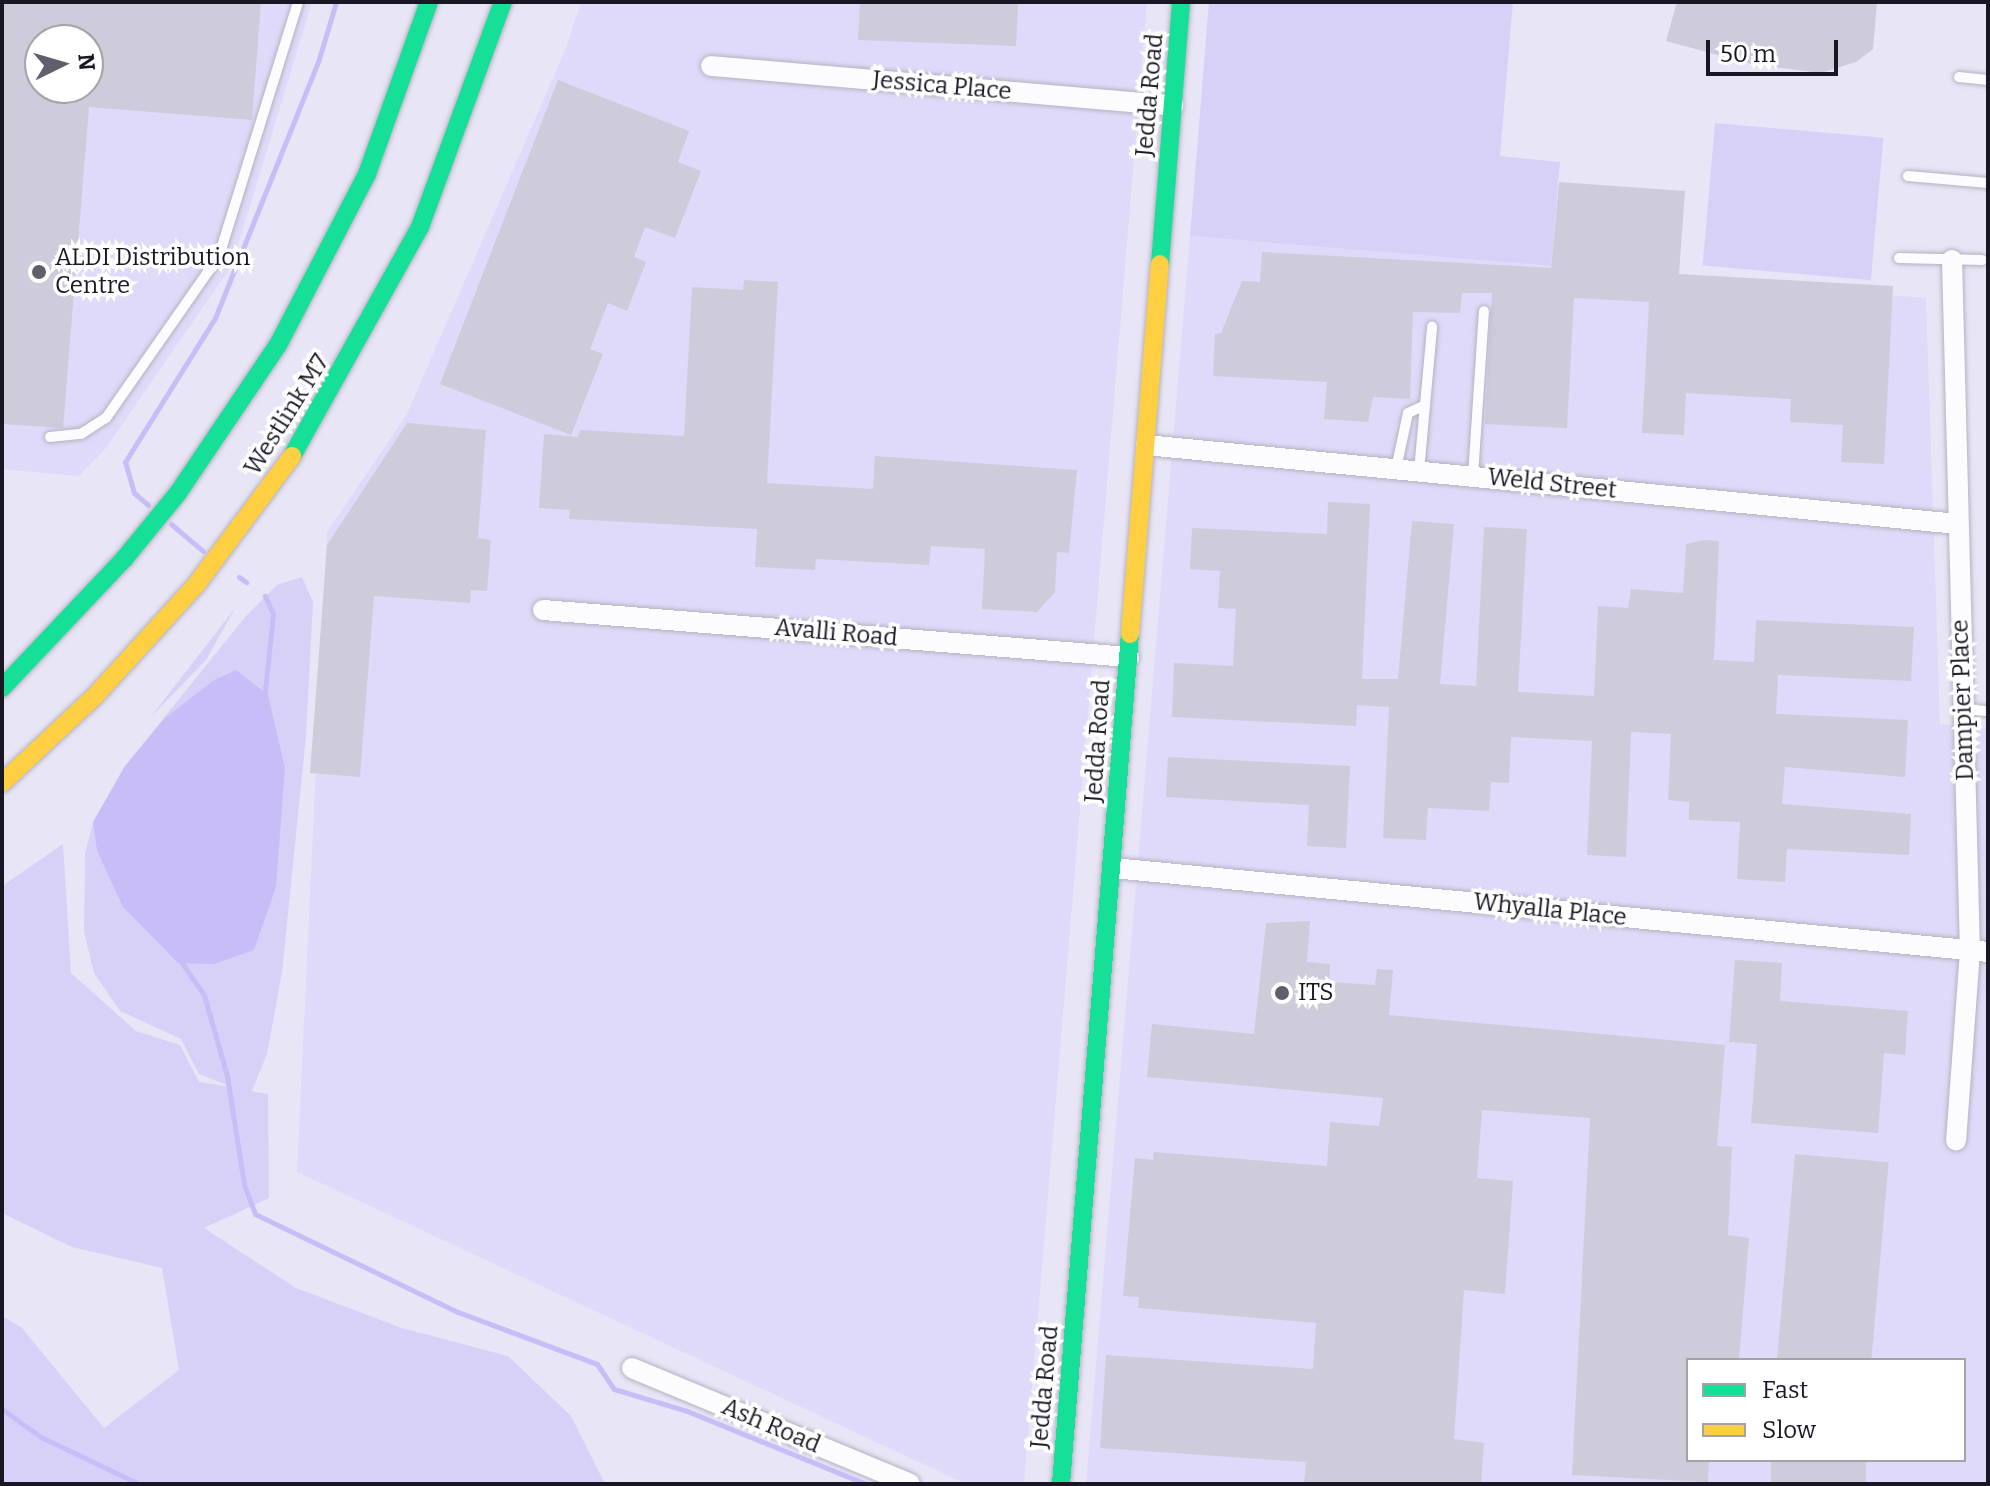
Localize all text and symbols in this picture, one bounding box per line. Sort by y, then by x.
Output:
north arrow [24,24,104,104]
scale bar [1710,24,1842,74]
street label: Jedda Road [1130,32,1170,158]
text: 50 m [1720,40,1776,68]
text: N [72,52,101,72]
street label: Jessica Place [871,66,1013,106]
place label: ALDI Distribution Centre [55,244,250,300]
marker: ALDI Distribution Centre [30,263,48,281]
street label: Westlink M7 [238,349,336,481]
street label: Weld Street [1486,463,1618,505]
street label: Avalli Road [773,613,899,653]
street label: Dampier Place [1946,619,1980,781]
street label: Jedda Road [1079,679,1117,803]
street label: Whyalla Place [1472,888,1628,932]
place label: ITS [1298,979,1334,1007]
marker: ITS [1273,984,1291,1002]
street label: Jedda Road [1025,1324,1065,1450]
legend [1686,1358,1966,1462]
text: Fast [1762,1376,1808,1404]
street label: Ash Road [717,1392,825,1460]
text: Slow [1762,1416,1816,1444]

